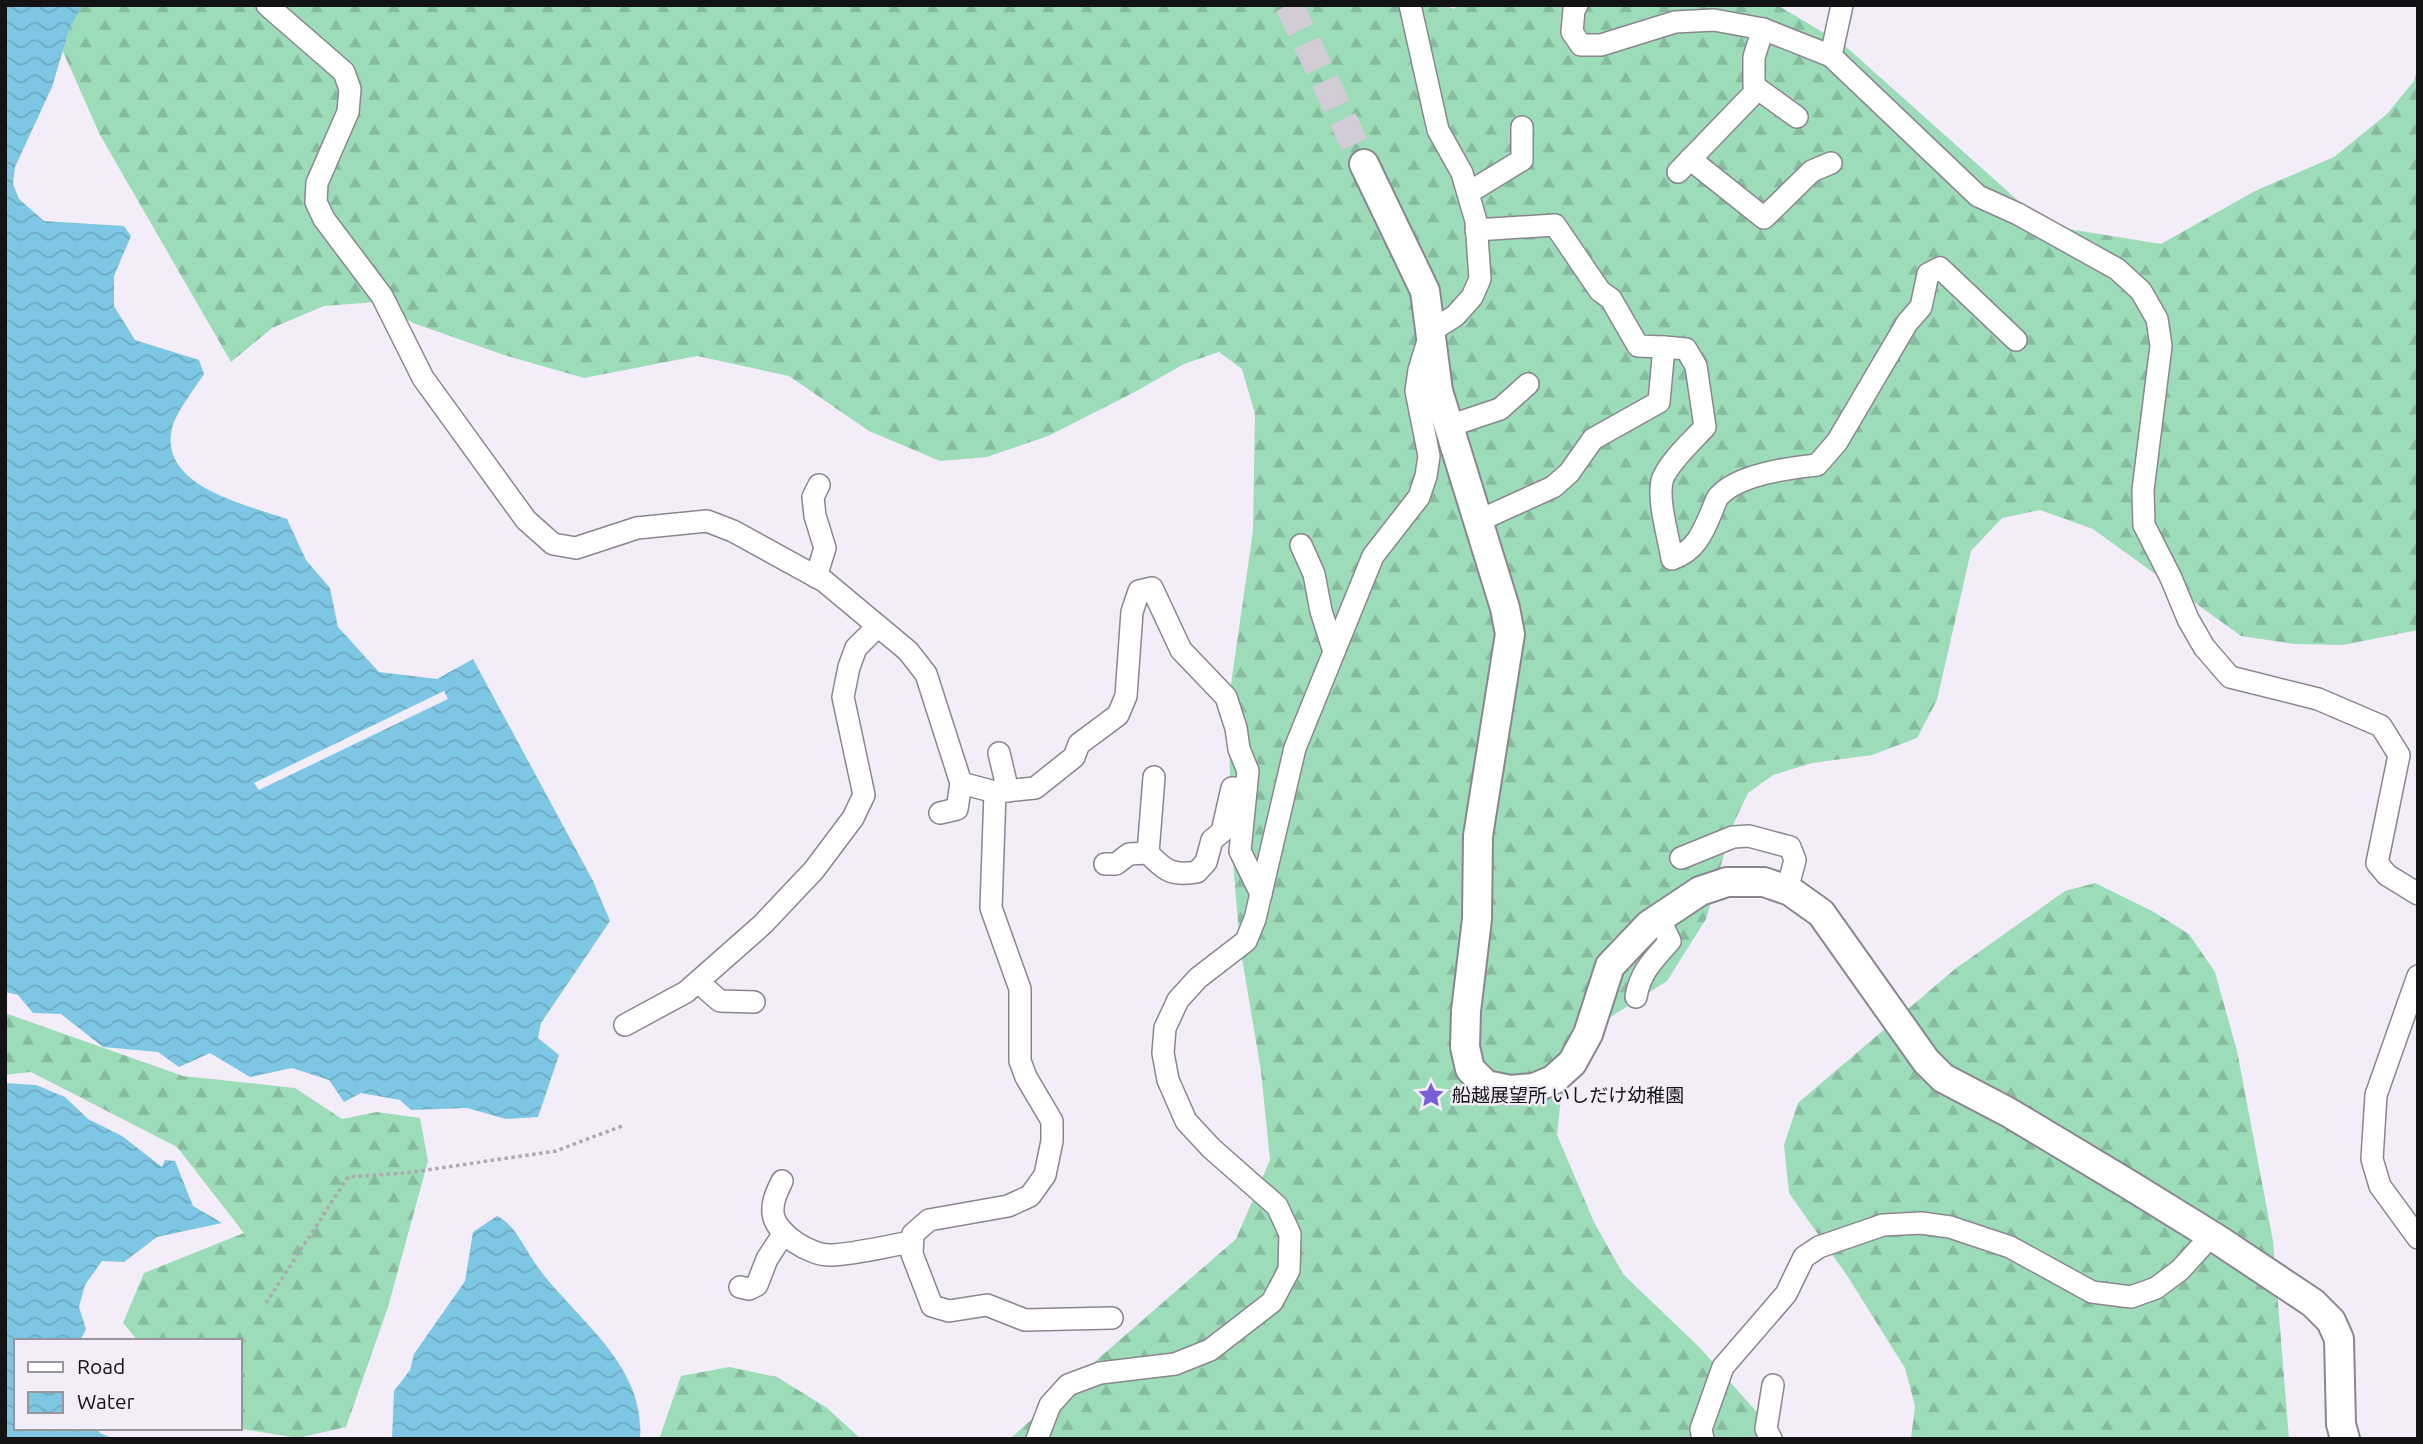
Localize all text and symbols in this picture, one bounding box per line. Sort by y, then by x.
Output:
place icon: 船越展望所 いしだけ幼稚園 [1416,1080,1446,1110]
place label: 船越展望所 いしだけ幼稚園 [1452,1084,1684,1106]
legend [14,1339,242,1430]
text: Road [77,1354,125,1378]
text: Water [77,1389,135,1413]

